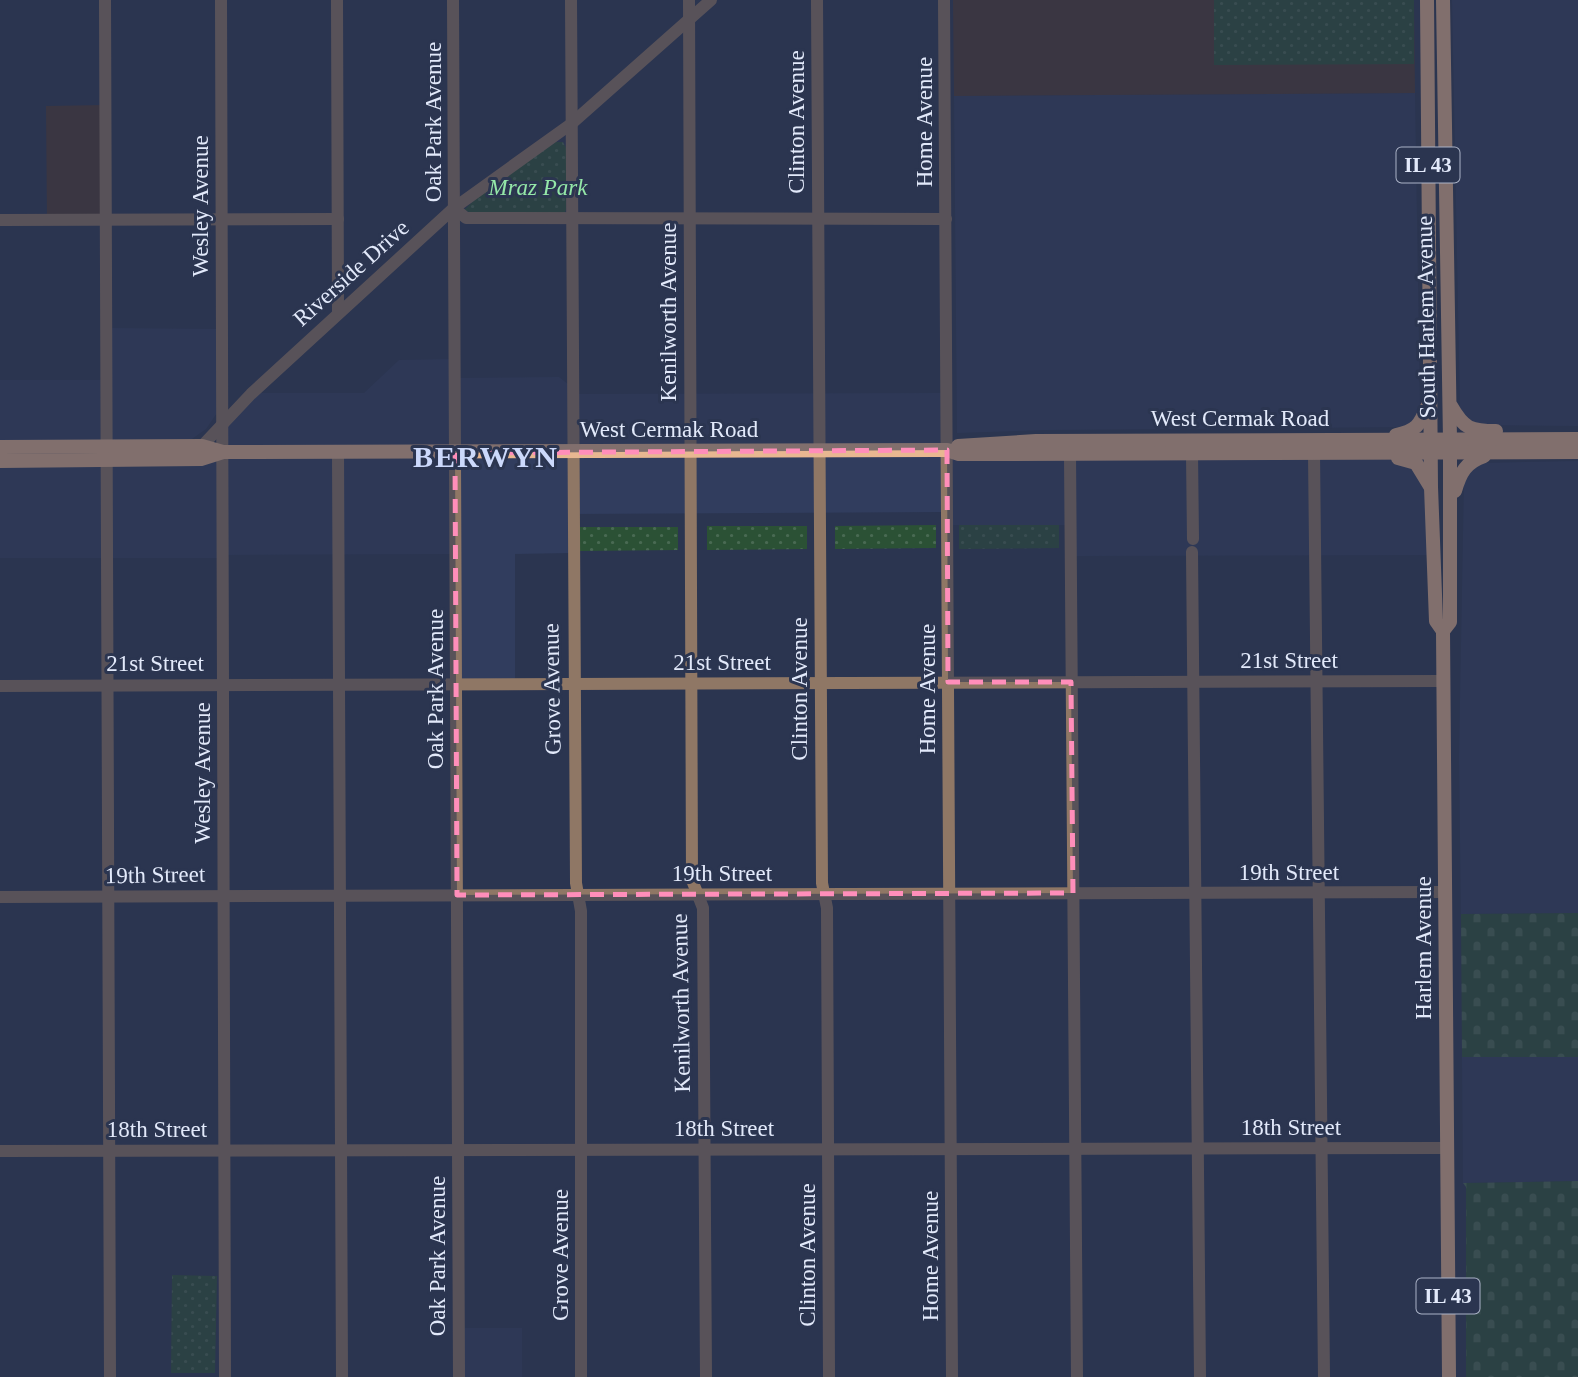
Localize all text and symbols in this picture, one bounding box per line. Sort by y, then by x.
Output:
street label: Oak Park Avenue [421,42,446,202]
street label: Clinton Avenue [784,50,809,194]
street label: Home Avenue [912,57,937,187]
street label: Wesley Avenue [188,135,213,277]
road number: IL 43 [1396,148,1460,182]
park label: Mraz Park [487,175,588,200]
street label: Riverside Drive [288,215,414,331]
street label: South Harlem Avenue [1412,215,1440,419]
street label: Kenilworth Avenue [656,222,681,402]
street label: West Cermak Road [1151,406,1330,431]
street label: West Cermak Road [580,417,759,442]
district label: BERWYN [413,440,559,473]
street label: Oak Park Avenue [423,609,448,769]
street label: Clinton Avenue [787,617,812,761]
street label: Grove Avenue [538,623,566,755]
street label: Home Avenue [915,624,940,754]
street label: 21st Street [1240,648,1338,673]
street label: 21st Street [673,650,771,675]
street label: 21st Street [106,651,204,676]
street label: Wesley Avenue [190,702,215,844]
street label: 19th Street [1239,860,1340,885]
street label: 19th Street [672,861,773,886]
street label: 19th Street [105,862,206,888]
street label: Harlem Avenue [1411,876,1436,1020]
street label: Kenilworth Avenue [667,913,695,1093]
street label: 18th Street [1241,1115,1342,1140]
street label: 18th Street [674,1116,775,1141]
street label: 18th Street [107,1117,208,1142]
street label: Oak Park Avenue [425,1176,450,1336]
street label: Clinton Avenue [795,1183,820,1327]
street label: Grove Avenue [548,1189,573,1321]
street label: Home Avenue [918,1191,943,1321]
road number: IL 43 [1416,1278,1480,1314]

